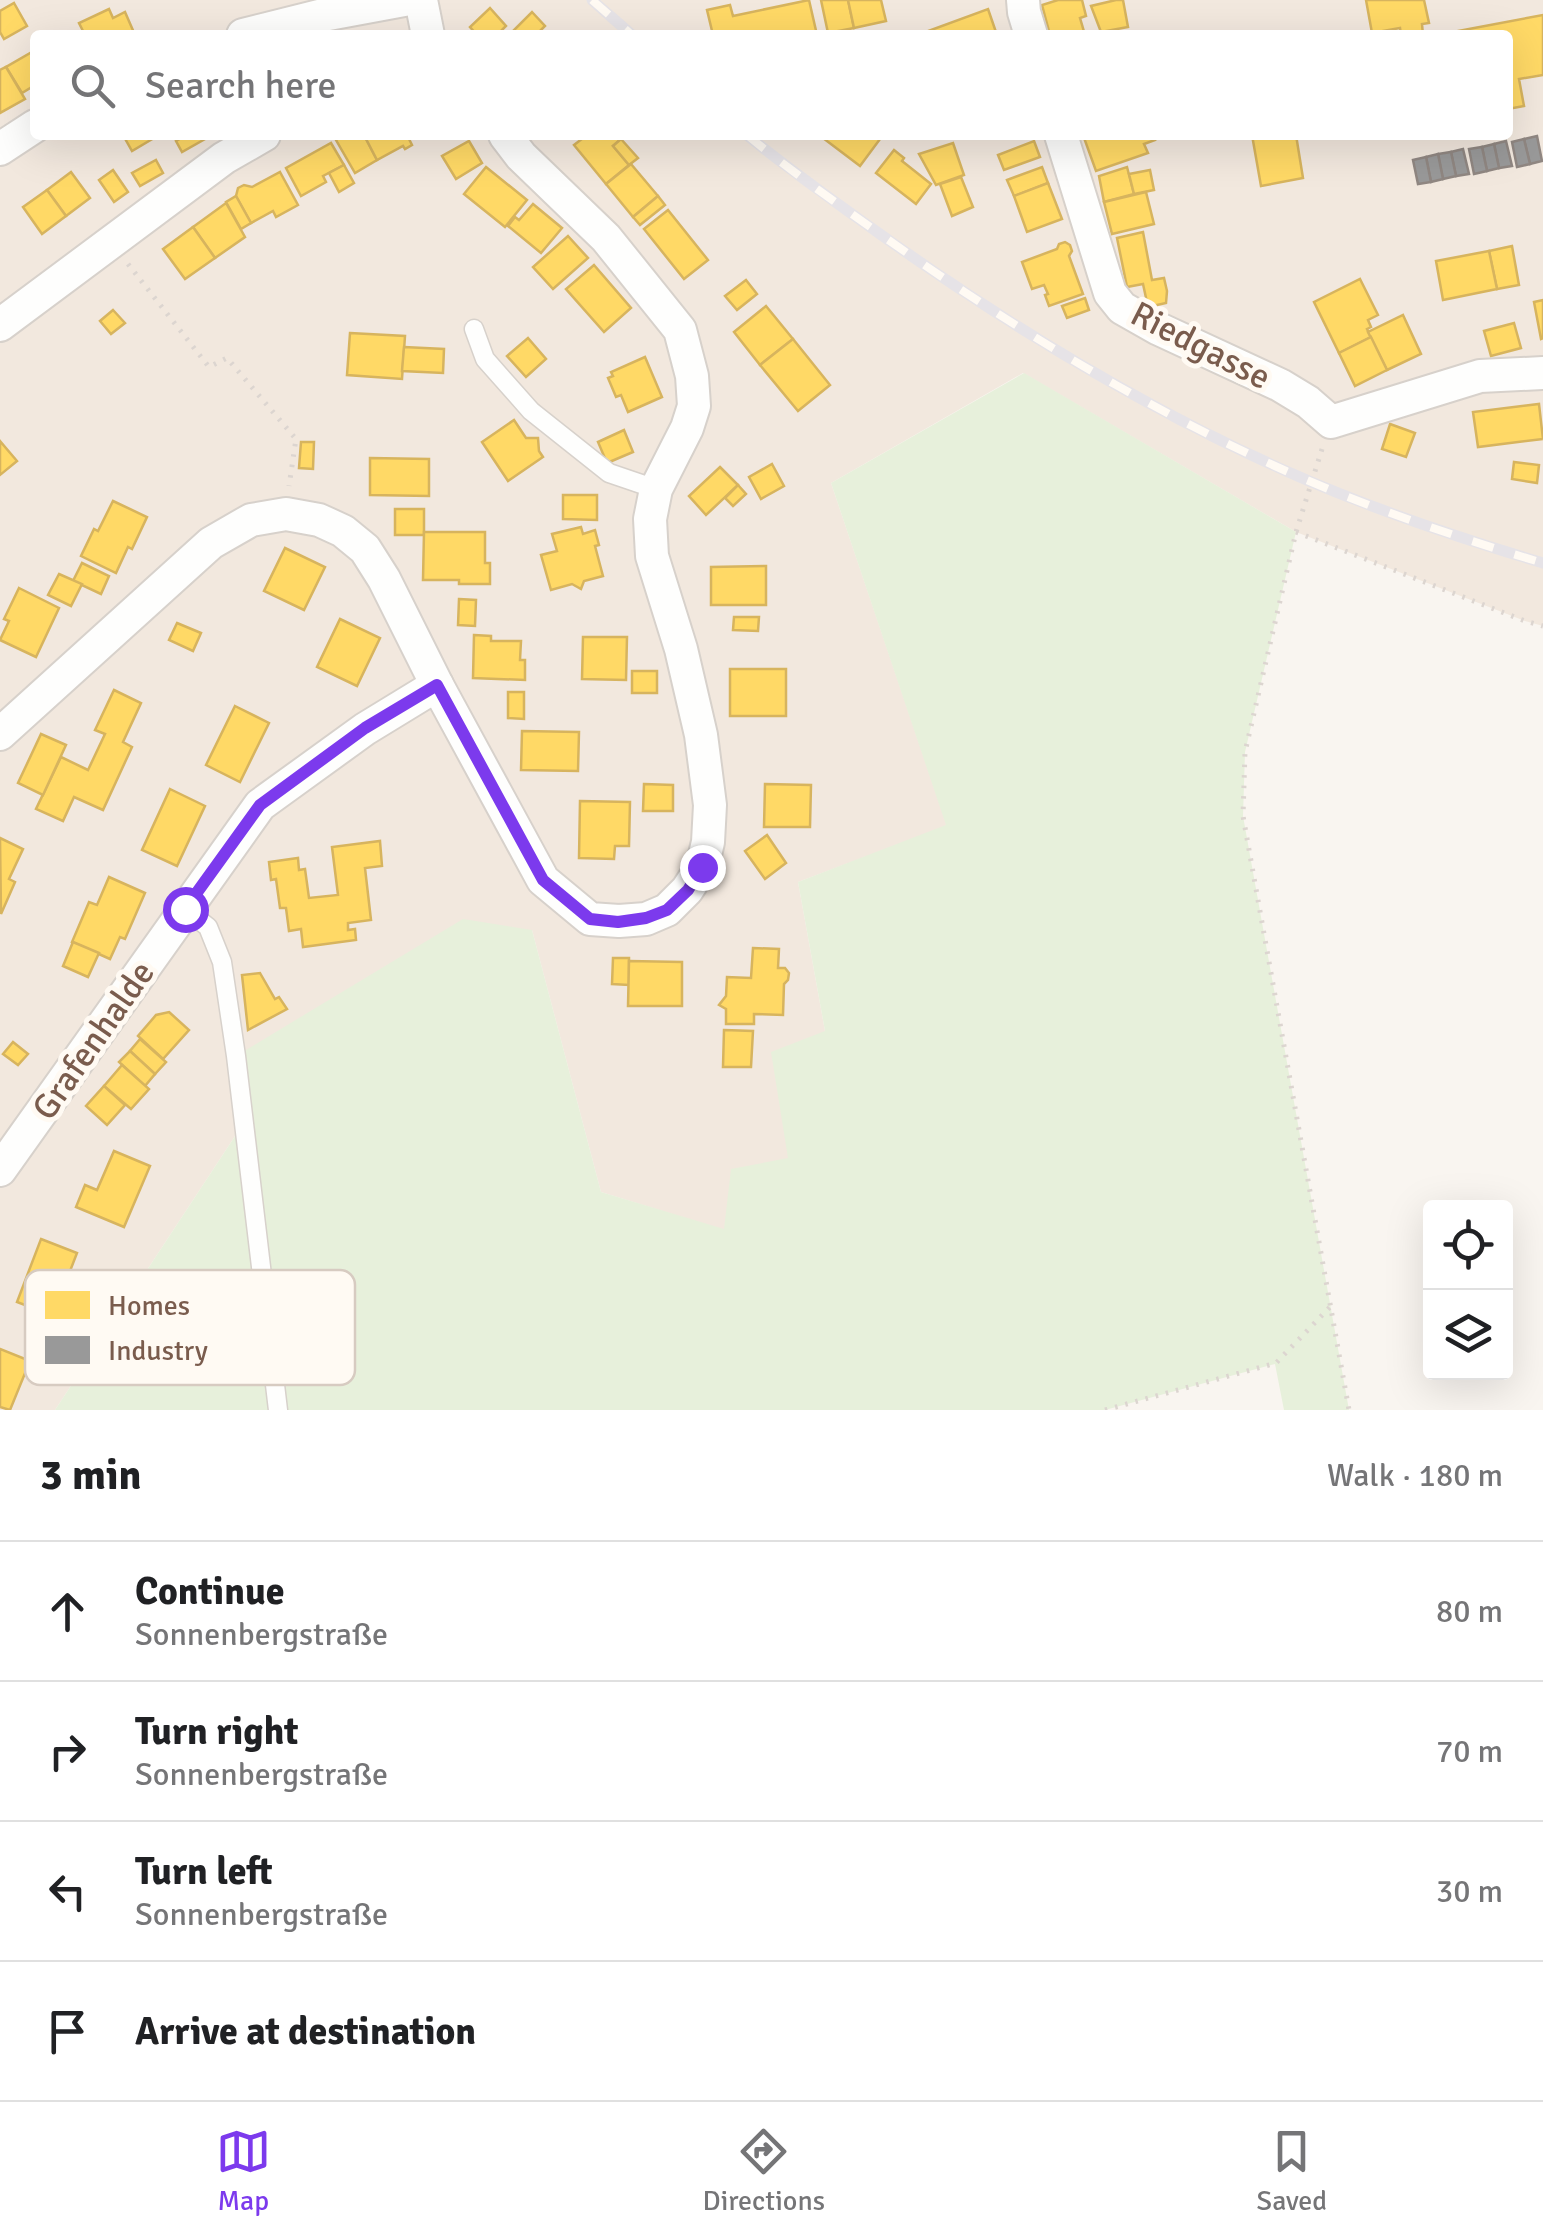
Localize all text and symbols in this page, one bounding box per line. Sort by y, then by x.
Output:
search box [30,30,1513,140]
icon: search [65,58,120,113]
text: Search here [145,62,337,109]
street label: Riedgasse [1124,292,1278,399]
route end [680,845,726,891]
route start [163,887,209,933]
street label: Grafenhalde [23,953,164,1128]
map controls [1423,1200,1513,1380]
button: locate [1423,1200,1513,1290]
legend [25,1270,355,1385]
text: Homes [108,1289,190,1323]
button: layers [1423,1290,1513,1380]
text: Industry [108,1334,208,1368]
text: 3 min [40,1450,141,1501]
text: Walk · 180 m [1327,1456,1503,1495]
text: Continue [135,1568,285,1615]
icon: ahead [40,1584,95,1639]
text: 80 m [1436,1592,1503,1631]
text: Sonnenbergstraße [135,1615,388,1654]
text: Turn right [135,1708,299,1755]
icon: right [40,1724,95,1779]
text: 70 m [1436,1732,1503,1771]
text: Sonnenbergstraße [135,1755,388,1794]
text: Turn left [135,1848,273,1895]
icon: left [40,1864,95,1919]
text: 30 m [1436,1872,1503,1911]
text: Sonnenbergstraße [135,1895,388,1934]
icon: arrive [40,2004,95,2059]
text: Arrive at destination [135,2008,476,2055]
tab: Map [216,2124,271,2218]
tab: Directions [703,2124,825,2218]
tab: Saved [1257,2124,1327,2218]

